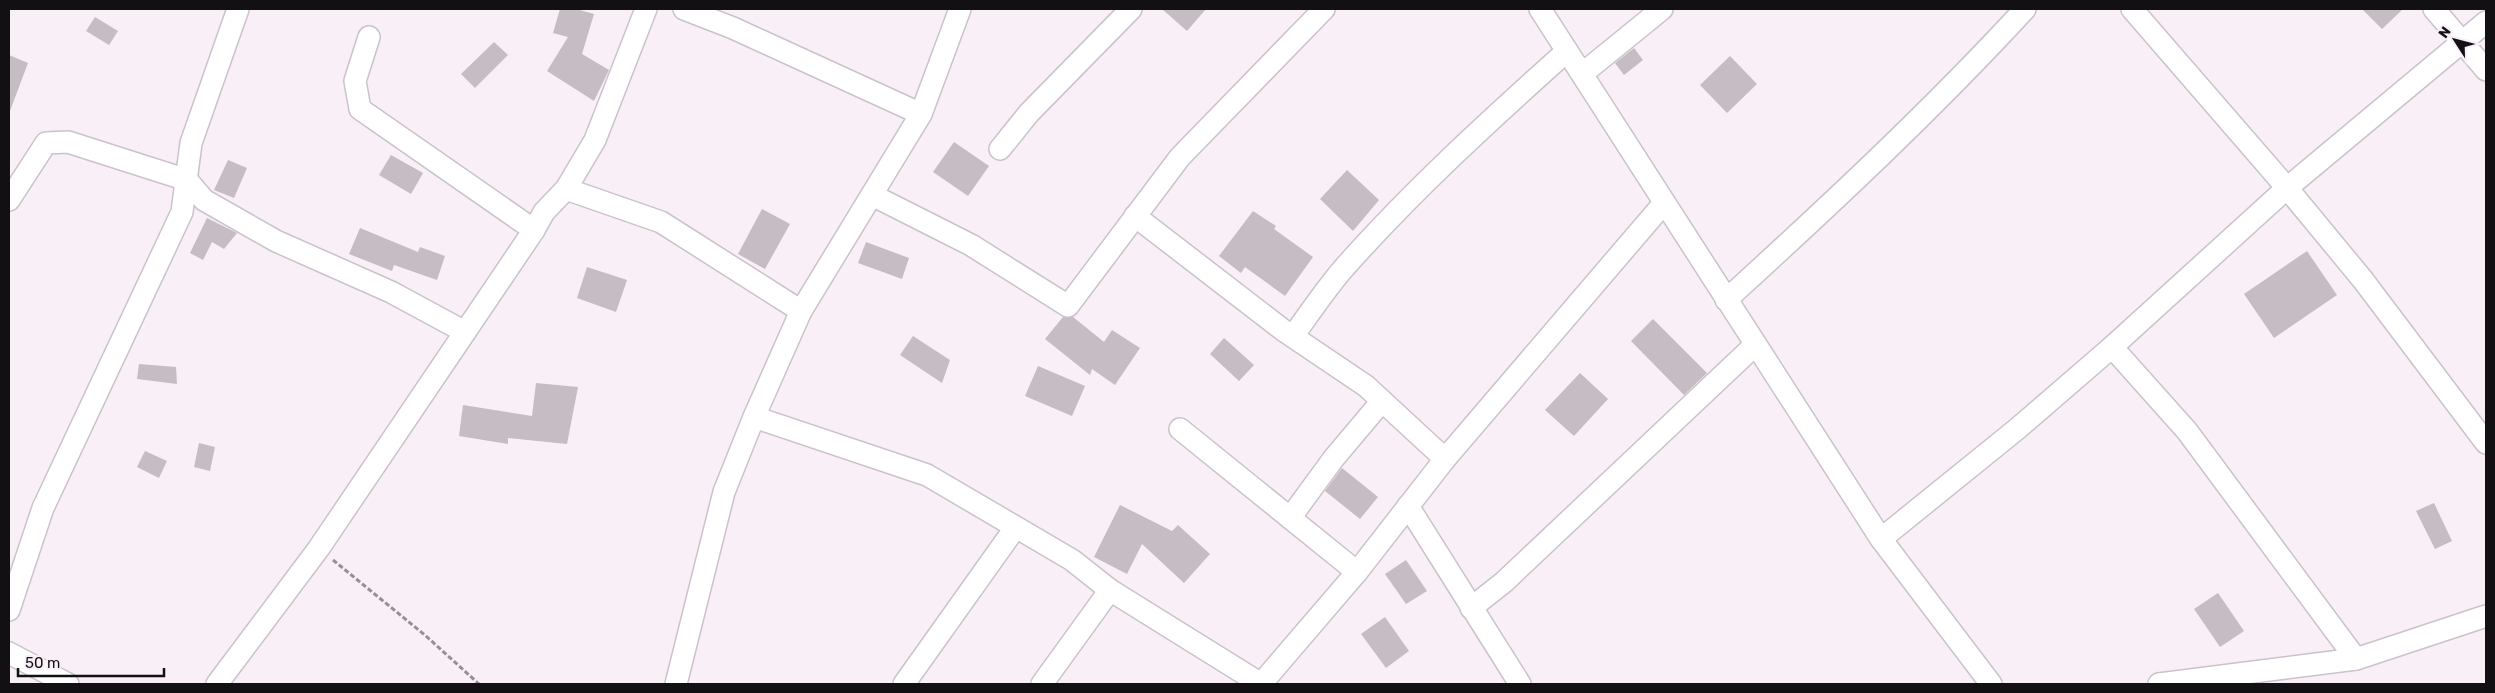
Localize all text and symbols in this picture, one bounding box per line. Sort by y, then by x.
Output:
north arrow [2430,15,2480,65]
text: N [2435,24,2455,42]
scale bar [18,646,164,678]
text: 50 m [25,654,60,672]

